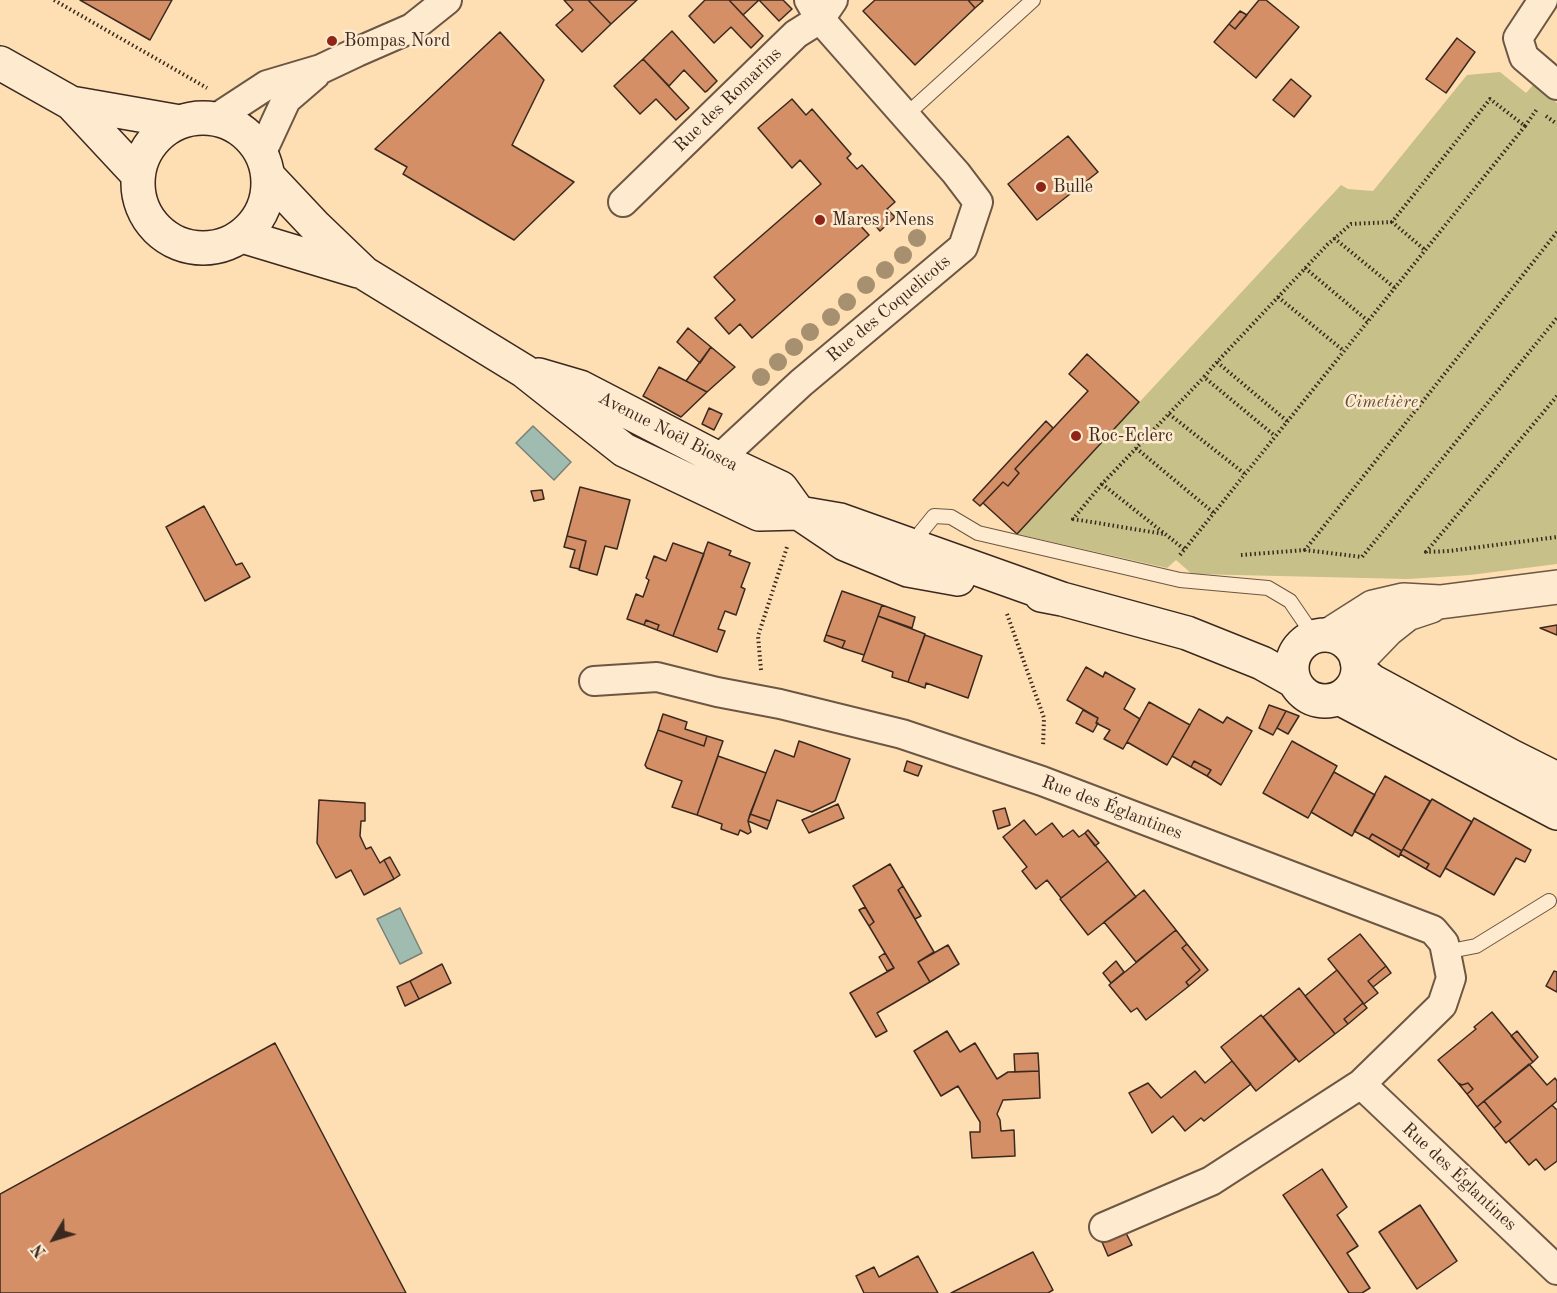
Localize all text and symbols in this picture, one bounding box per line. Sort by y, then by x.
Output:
place label: Bompas Nord [344,30,450,52]
marker: Bompas Nord [325,34,339,48]
street label: Rue des Romarins [670,43,786,157]
place label: Bulle [1053,176,1093,198]
marker: Bulle [1034,180,1048,194]
place label: Mares i Nens [832,209,934,231]
marker: Mares i Nens [813,213,827,227]
street label: Rue des Coquelicots [823,251,955,367]
street label: Avenue Noël Biosca [595,387,741,477]
park label: Cimetière [1344,391,1418,413]
place label: Roc-Eclerc [1088,425,1173,447]
marker: Roc-Eclerc [1069,429,1083,443]
street label: Rue des Églantines [1039,771,1185,845]
street label: Rue des Églantines [1397,1118,1521,1236]
north arrow [24,1209,84,1269]
text: N [30,1240,50,1260]

